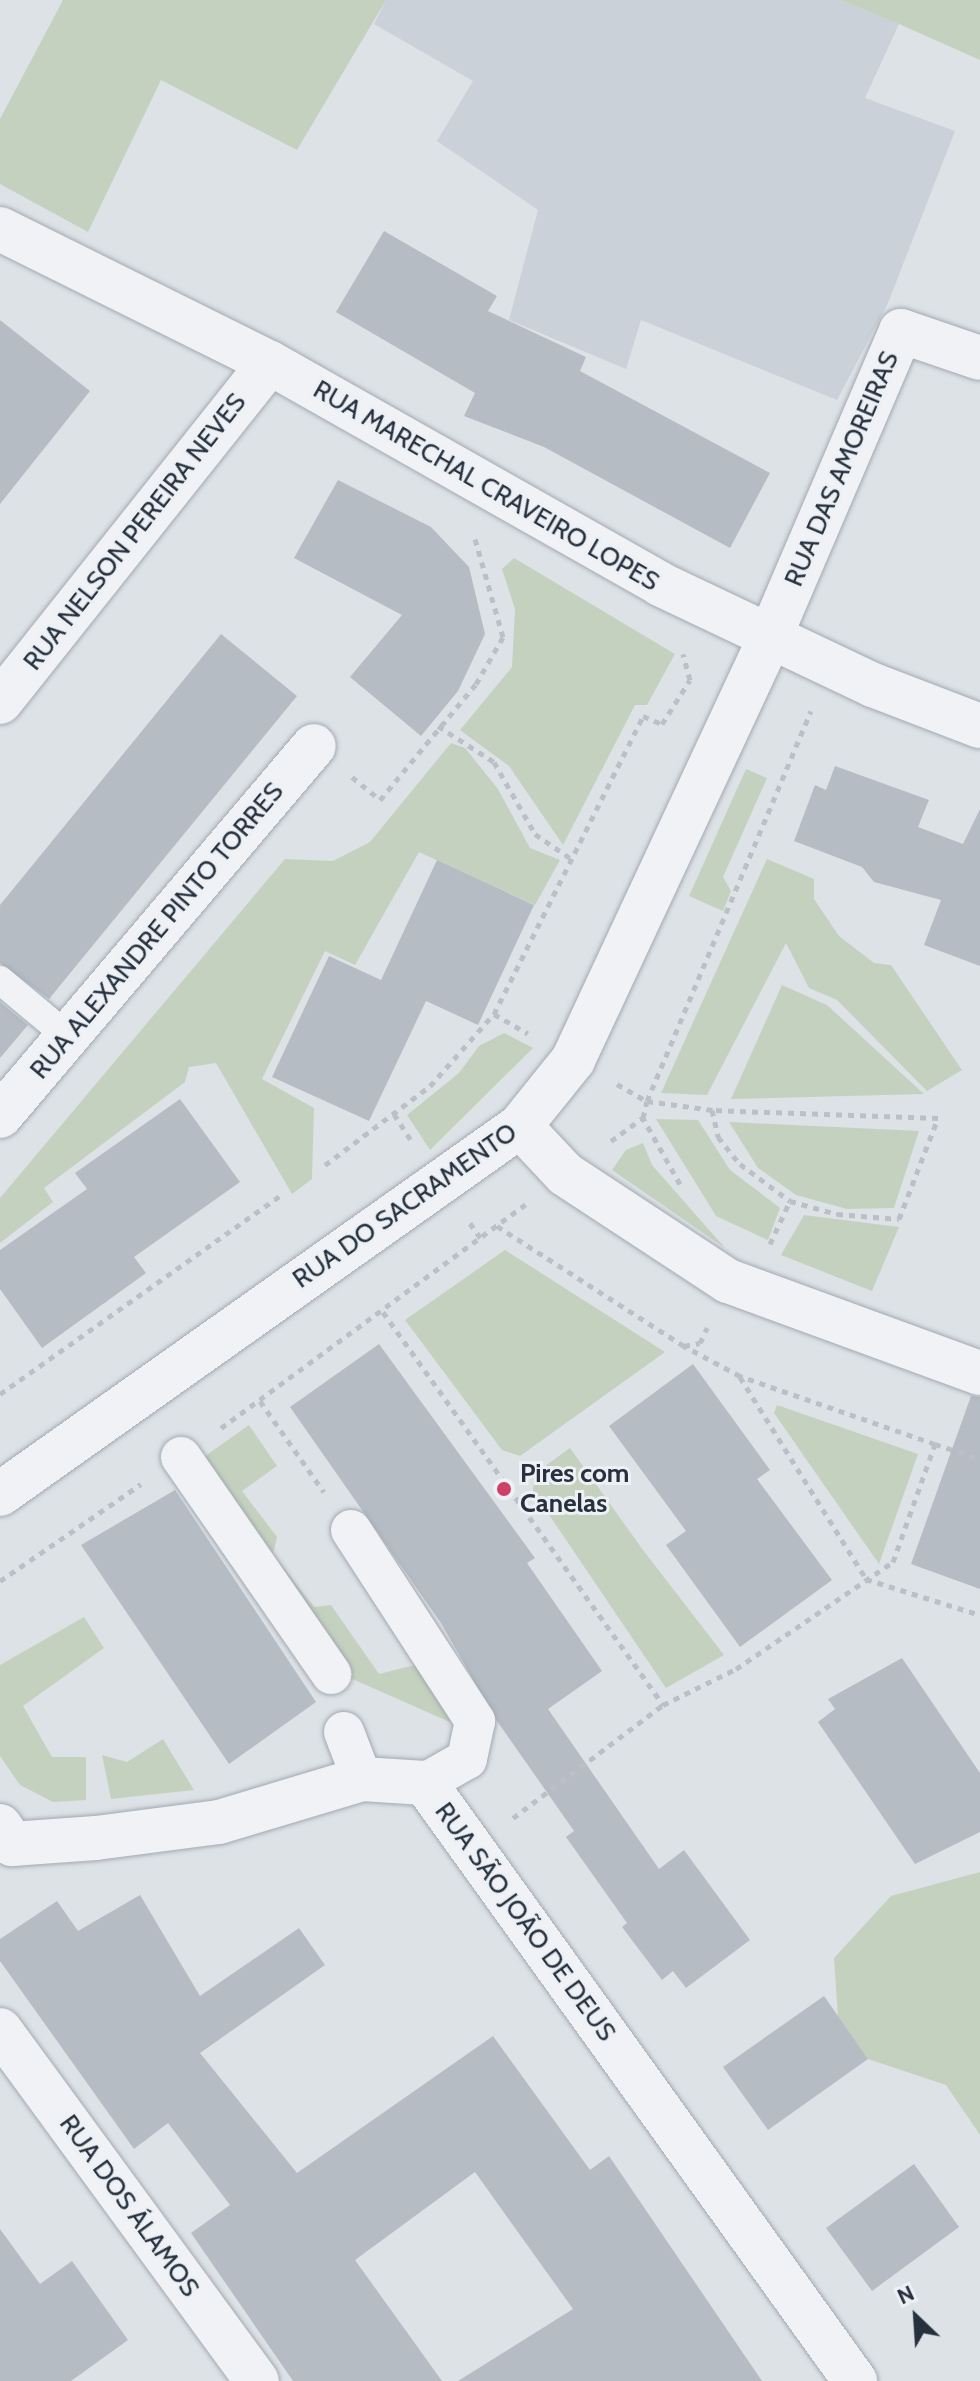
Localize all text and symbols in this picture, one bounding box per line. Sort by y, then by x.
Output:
street label: RUA DAS AMOREIRAS [778,347,906,591]
street label: RUA MARECHAL CRAVEIRO LOPES [308,374,664,598]
street label: RUA NELSON PEREIRA NEVES [17,387,253,677]
street label: RUA ALEXANDRE PINTO TORRES [24,777,290,1085]
street label: RUA DO SACRAMENTO [287,1117,523,1295]
place label: Pires com Canelas [520,1458,629,1520]
marker: Pires com Canelas [495,1480,513,1498]
street label: RUA SÃO JOÃO DE DEUS [428,1797,622,2047]
street label: RUA DOS ÁLAMOS [53,2109,205,2303]
north arrow [876,2277,956,2357]
text: N [893,2279,918,2310]

